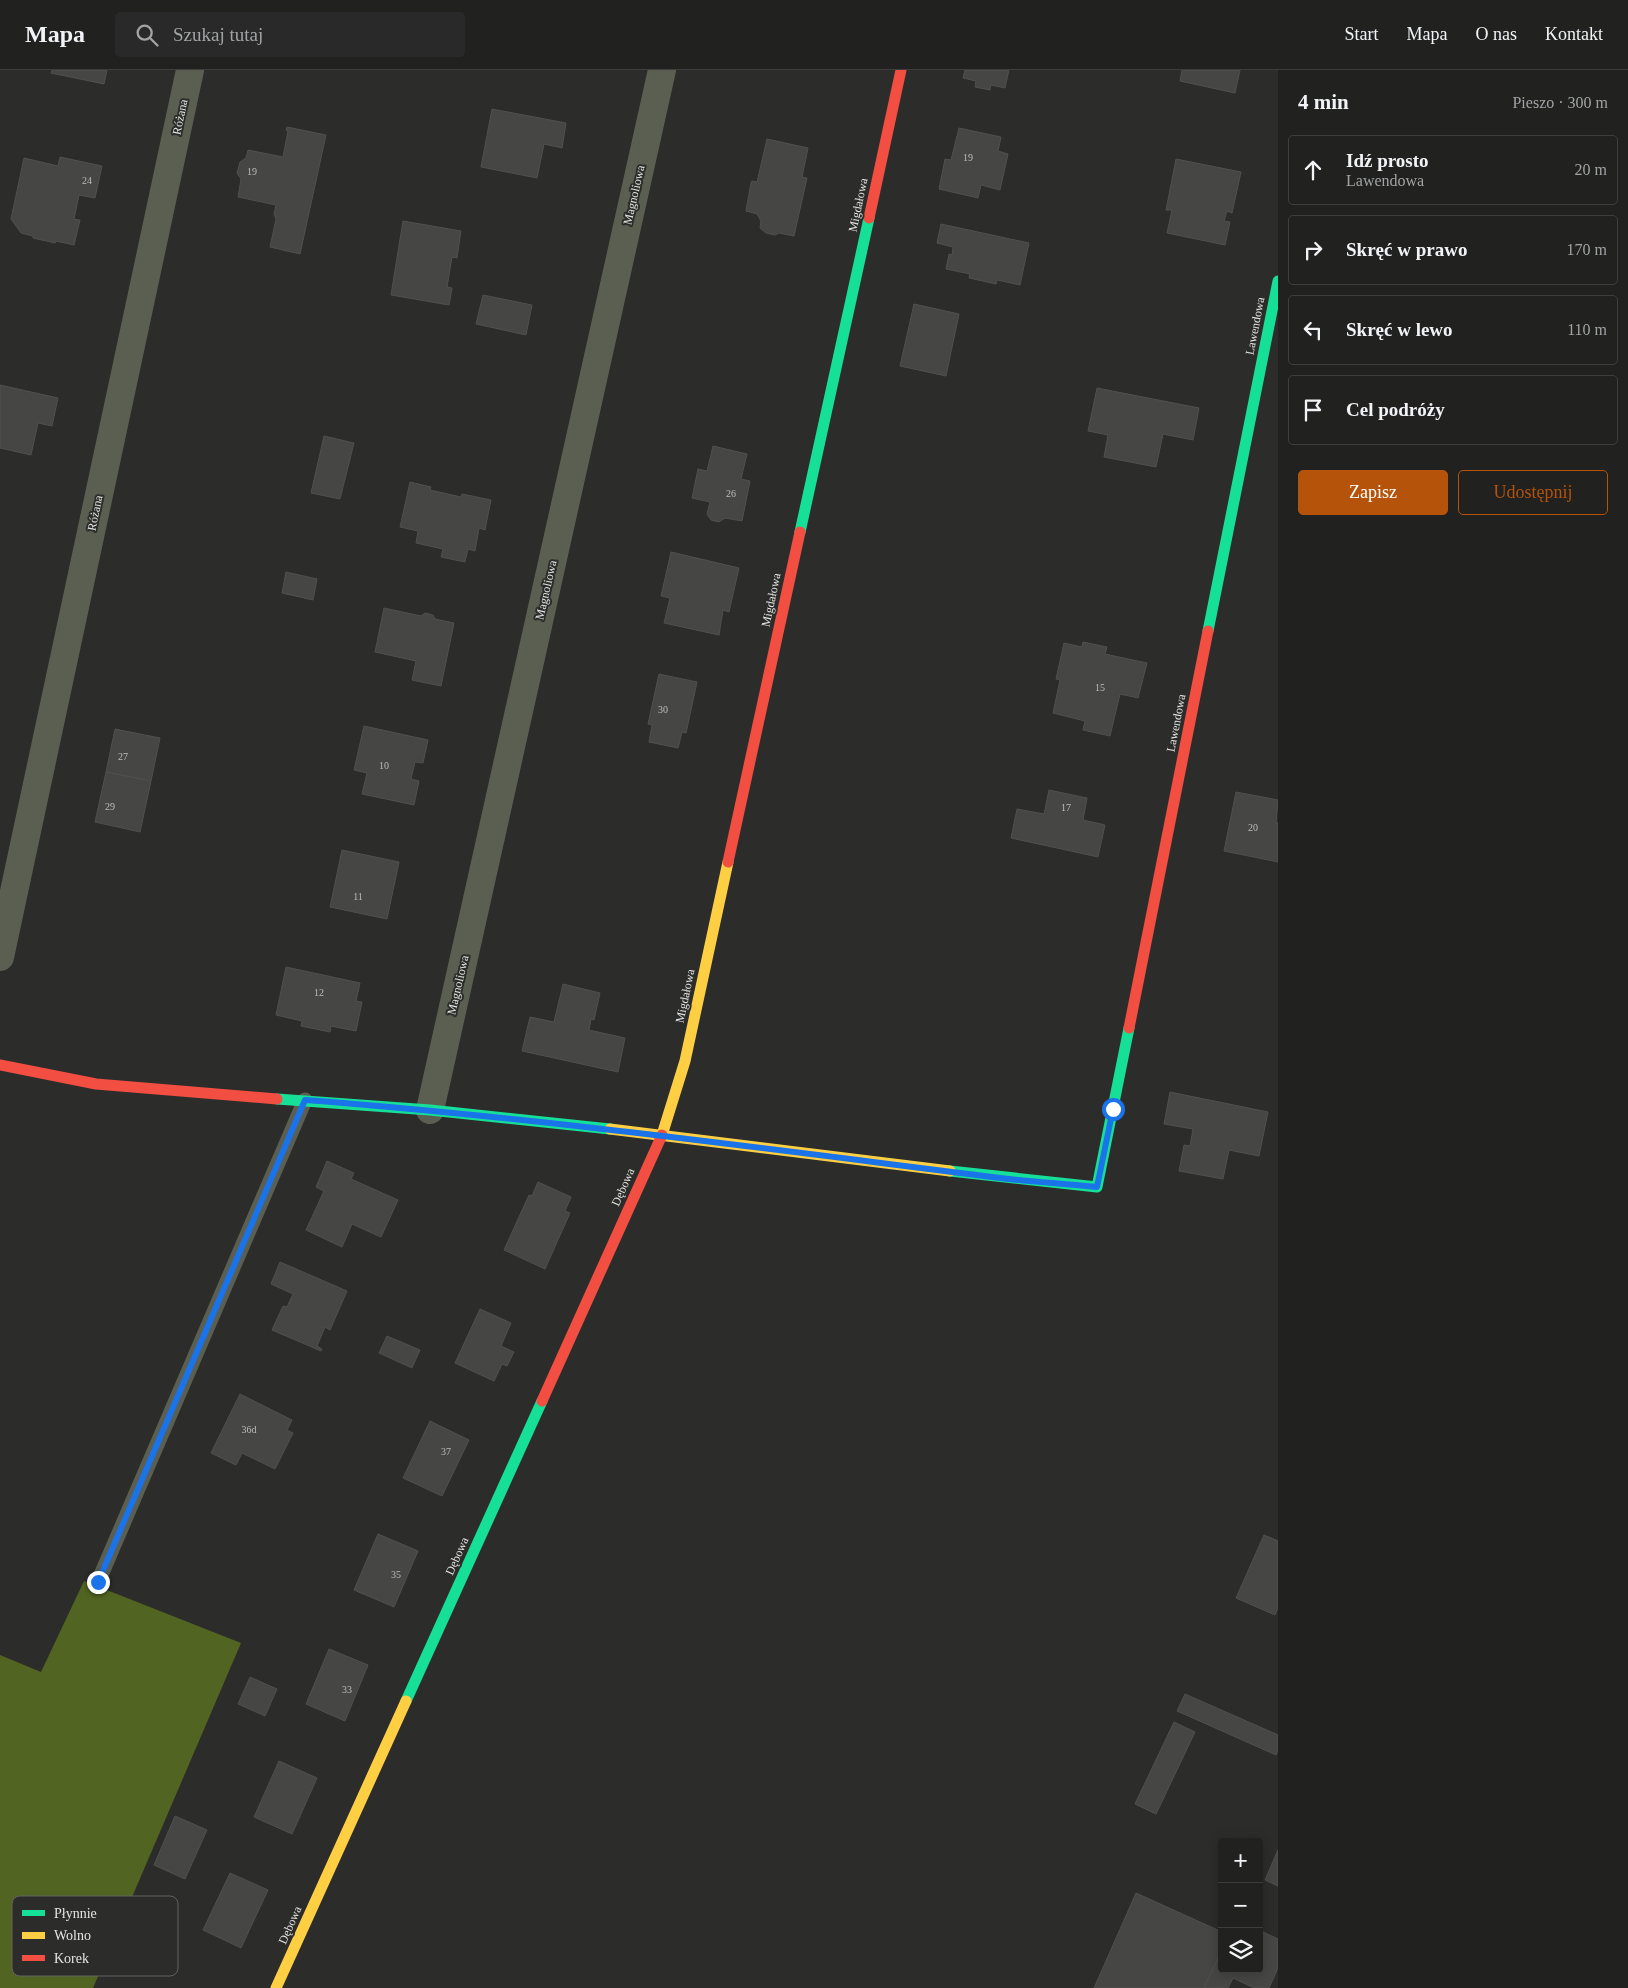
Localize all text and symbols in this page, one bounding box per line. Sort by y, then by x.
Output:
search box [115,12,465,57]
text: Mapa [25,21,85,47]
icon: search [133,21,161,49]
text: Szukaj tutaj [173,24,263,45]
text: Start [1345,24,1379,44]
text: Mapa [1407,24,1448,44]
text: O nas [1476,24,1517,44]
text: Kontakt [1545,24,1603,44]
text: 4 min [1298,90,1349,114]
text: Pieszo · 300 m [1512,94,1608,111]
street label: Różana [169,97,191,136]
text: Idź prosto [1346,150,1429,171]
house number: 19 [963,152,973,163]
icon: ahead [1299,156,1327,184]
text: 20 m [1575,161,1607,178]
street label: Magnoliowa [620,163,648,226]
house number: 19 [247,166,257,177]
text: Lawendowa [1346,172,1424,189]
house number: 24 [82,175,92,186]
street label: Migdałowa [845,176,871,233]
icon: right [1299,236,1327,264]
text: Skręć w prawo [1346,239,1467,260]
text: 170 m [1567,241,1607,258]
street label: Lawendowa [1243,295,1268,356]
icon: left [1299,316,1327,344]
text: Skręć w lewo [1346,319,1453,340]
text: 110 m [1567,321,1607,338]
icon: arrive [1299,396,1327,424]
text: Cel podróży [1346,399,1445,420]
button: Zapisz [1298,470,1448,515]
button: Udostępnij [1458,470,1608,515]
house number: 26 [726,488,736,499]
street label: Różana [84,493,106,532]
street label: Magnoliowa [532,558,560,621]
street label: Migdałowa [758,571,784,628]
house number: 15 [1095,682,1105,693]
street label: Lawendowa [1164,692,1189,753]
house number: 30 [658,704,668,715]
house number: 27 [118,751,128,762]
house number: 10 [379,760,389,771]
house number: 29 [105,801,115,812]
house number: 17 [1061,802,1071,813]
house number: 20 [1248,822,1258,833]
house number: 11 [353,891,363,902]
street label: Magnoliowa [444,953,472,1016]
street label: Migdałowa [672,967,698,1024]
house number: 12 [314,987,324,998]
route start [1102,1098,1125,1121]
street label: Dębowa [608,1165,638,1208]
house number: 36d [242,1424,257,1435]
house number: 37 [441,1446,451,1457]
street label: Dębowa [442,1534,472,1577]
house number: 35 [391,1569,401,1580]
route end [87,1571,110,1594]
house number: 33 [342,1684,352,1695]
map controls [1218,1838,1263,1973]
button: + [1218,1838,1263,1883]
button: − [1218,1883,1263,1928]
legend [12,1896,178,1976]
street label: Dębowa [275,1903,305,1946]
text: Płynnie [54,1906,97,1921]
text: Wolno [54,1928,91,1943]
button: layers [1218,1928,1263,1973]
text: Korek [54,1951,89,1966]

